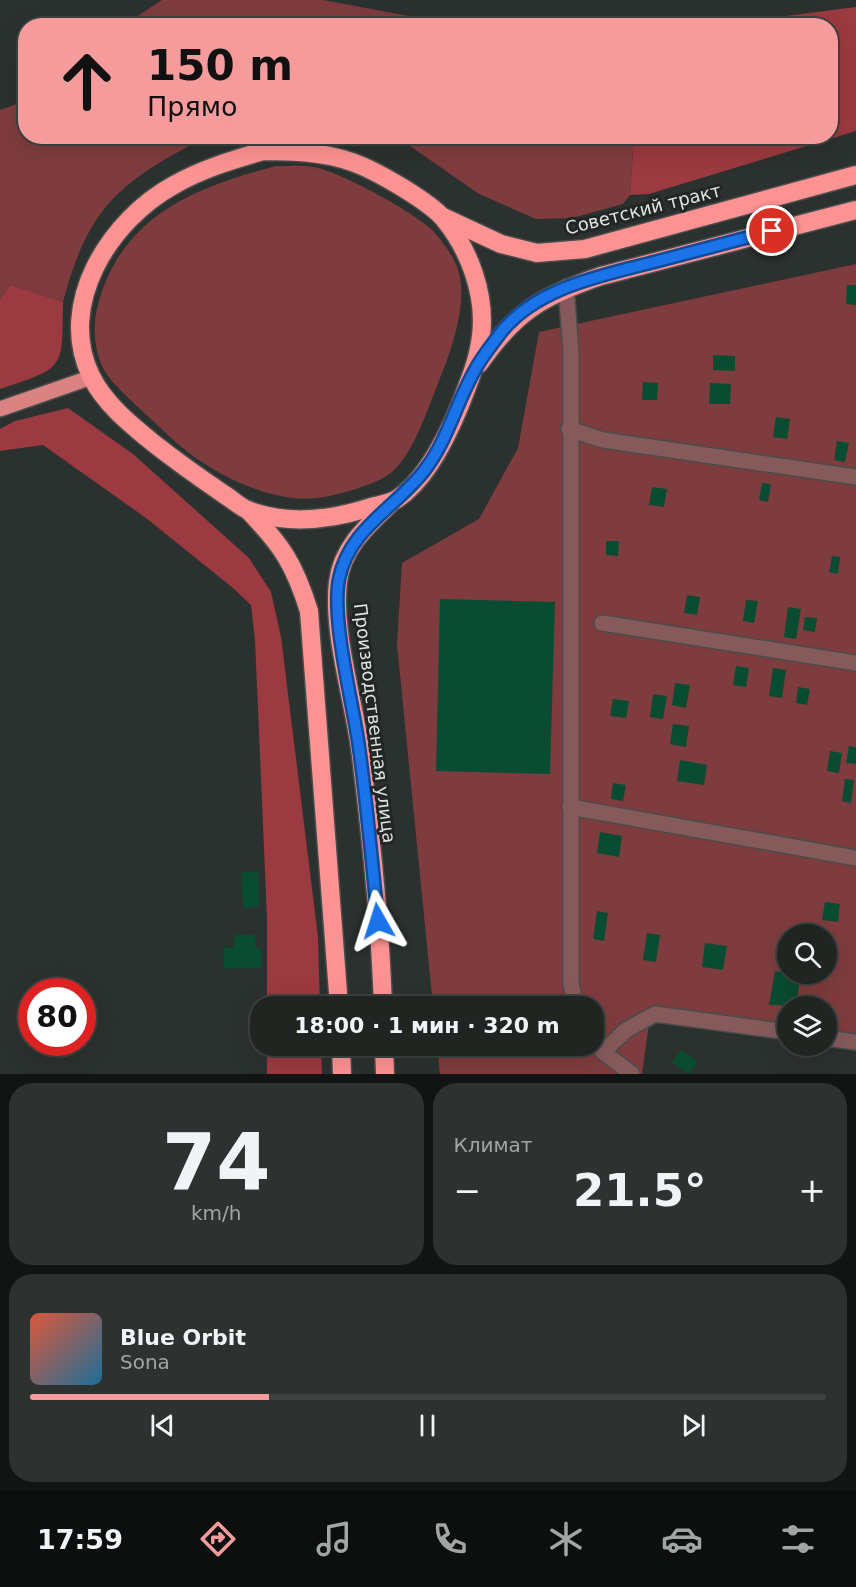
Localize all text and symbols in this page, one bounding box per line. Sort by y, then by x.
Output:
text: 150 m [147,41,293,90]
icon: ahead [48,42,126,120]
text: Прямо [147,91,238,122]
street label: Советский тракт [563,179,723,239]
pin [746,205,797,256]
icon: arrive [755,214,788,247]
street label: Производственная улица [350,602,400,844]
position arrow [346,889,410,953]
map controls [777,924,837,1056]
button: search [777,924,837,984]
speed limit sign: 80 [18,978,96,1056]
button: layers [777,996,837,1056]
text: 18:00 · 1 мин · 320 m [294,1013,560,1038]
text: 74 [162,1117,271,1207]
text: Климат [454,1133,532,1157]
text: 21.5° [573,1164,707,1217]
text: − [454,1171,481,1210]
text: + [798,1171,826,1210]
text: km/h [191,1201,241,1225]
text: Blue Orbit [120,1325,246,1350]
text: Sona [120,1350,170,1374]
icon: previous [146,1409,179,1442]
icon: pause [411,1409,444,1442]
icon: next [677,1409,710,1442]
icon: directions [197,1518,239,1560]
icon: music [313,1518,355,1560]
icon: phone [429,1518,471,1560]
icon: climate [545,1518,587,1560]
icon: car [661,1518,703,1560]
icon: filters [777,1518,819,1560]
text: 17:59 [37,1524,123,1555]

